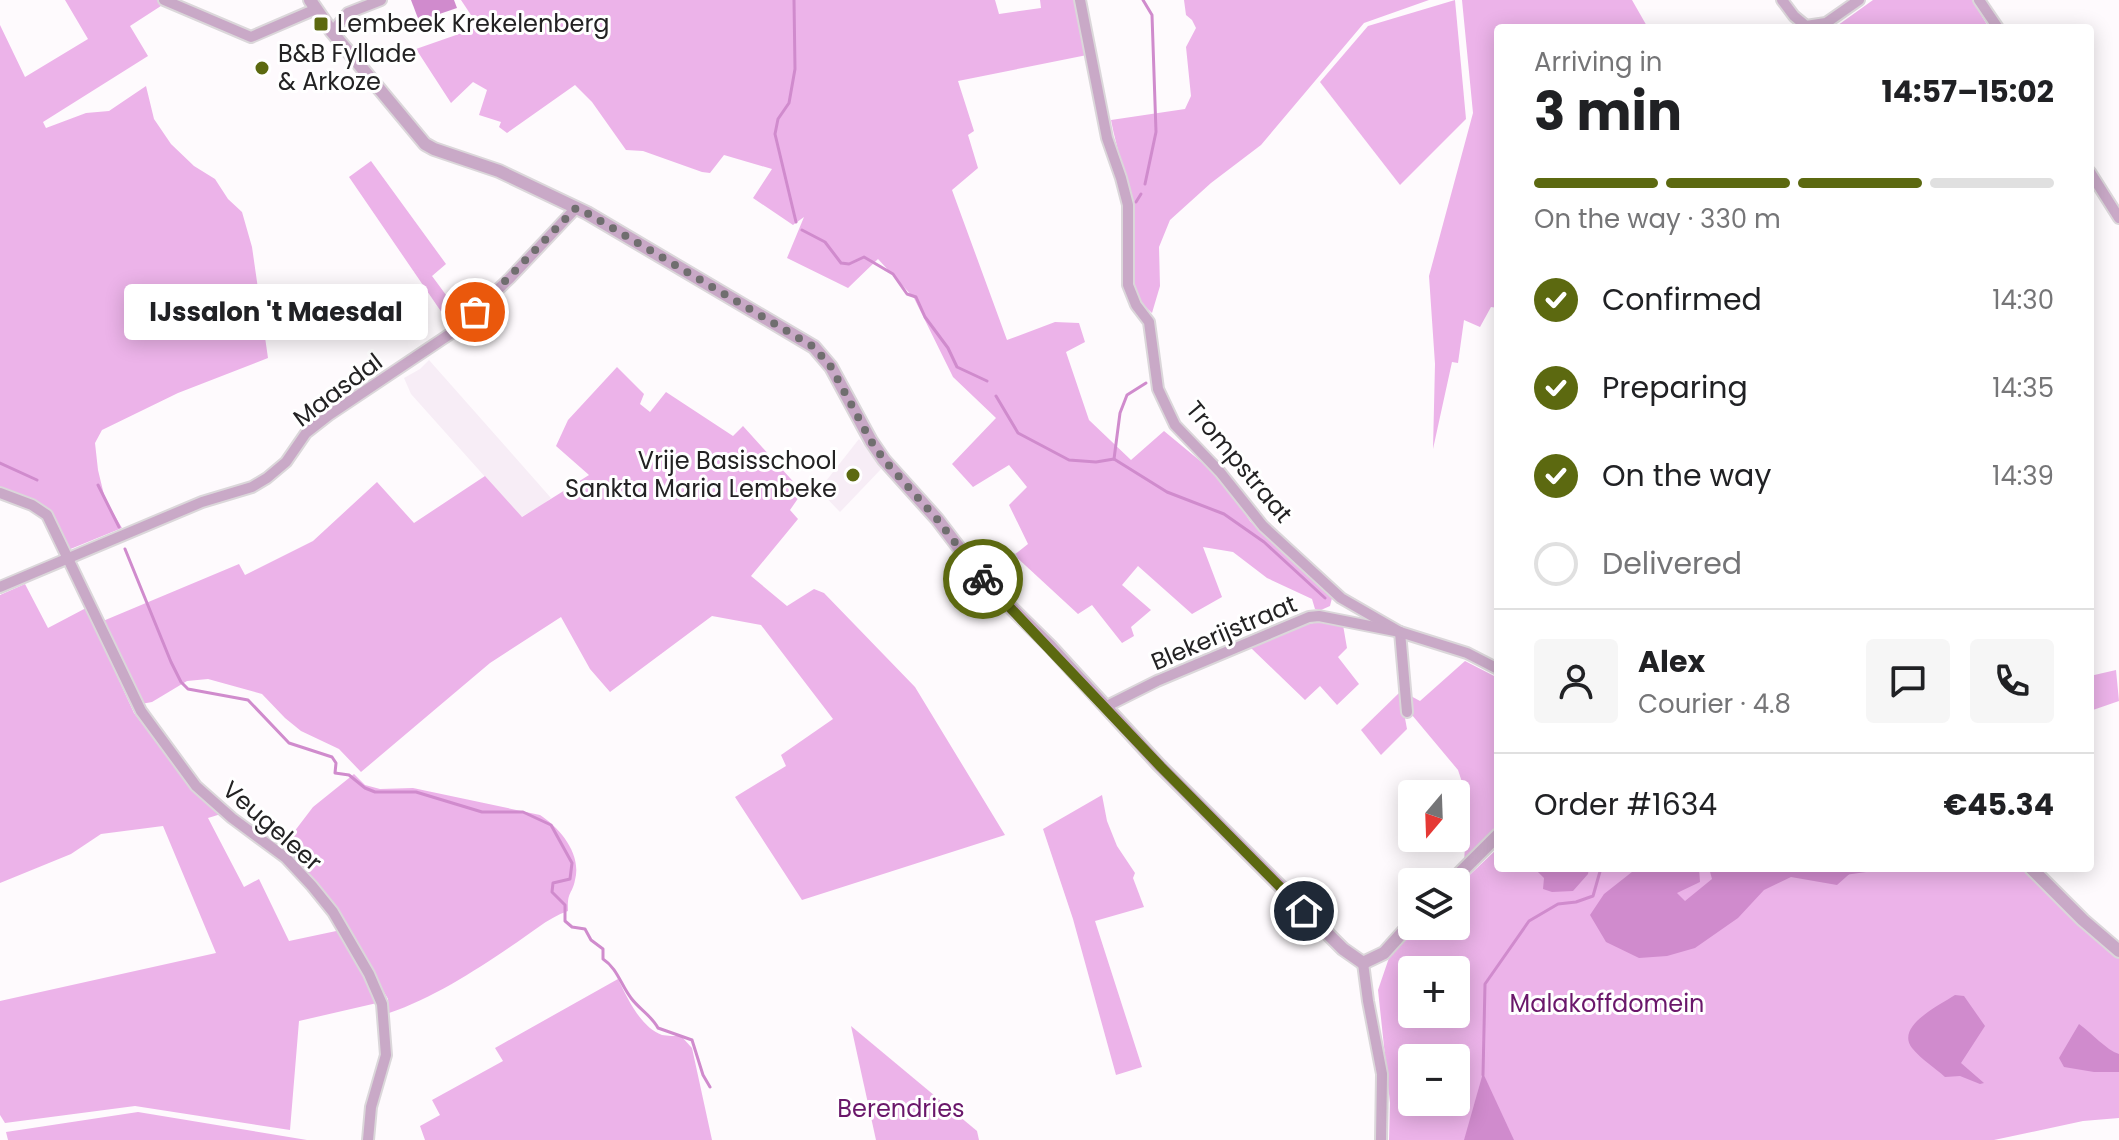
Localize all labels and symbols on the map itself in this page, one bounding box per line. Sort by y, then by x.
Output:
place label: Lembeek Krekelenberg [337,7,610,40]
marker: Lembeek Krekelenberg [312,15,330,33]
place label: B&B Fyllade & Arkoze [278,37,416,98]
marker: B&B Fyllade & Arkoze [253,59,271,77]
pin [441,278,509,346]
callout: IJssalon 't Maesdal [123,284,427,340]
street label: Maasdal [286,345,389,434]
street label: Trompstraat [1179,394,1300,530]
place label: Vrije Basisschool Sankta Maria Lembeke [565,444,837,505]
marker: Vrije Basisschool Sankta Maria Lembeke [844,466,862,484]
courier [943,539,1023,619]
street label: Blekerijstraat [1146,587,1302,678]
street label: Veugeleer [215,773,329,878]
north arrow [1398,780,1470,852]
pin [1270,877,1338,945]
park label: Malakoffdomein [1510,987,1704,1020]
park label: Berendries [837,1092,965,1125]

